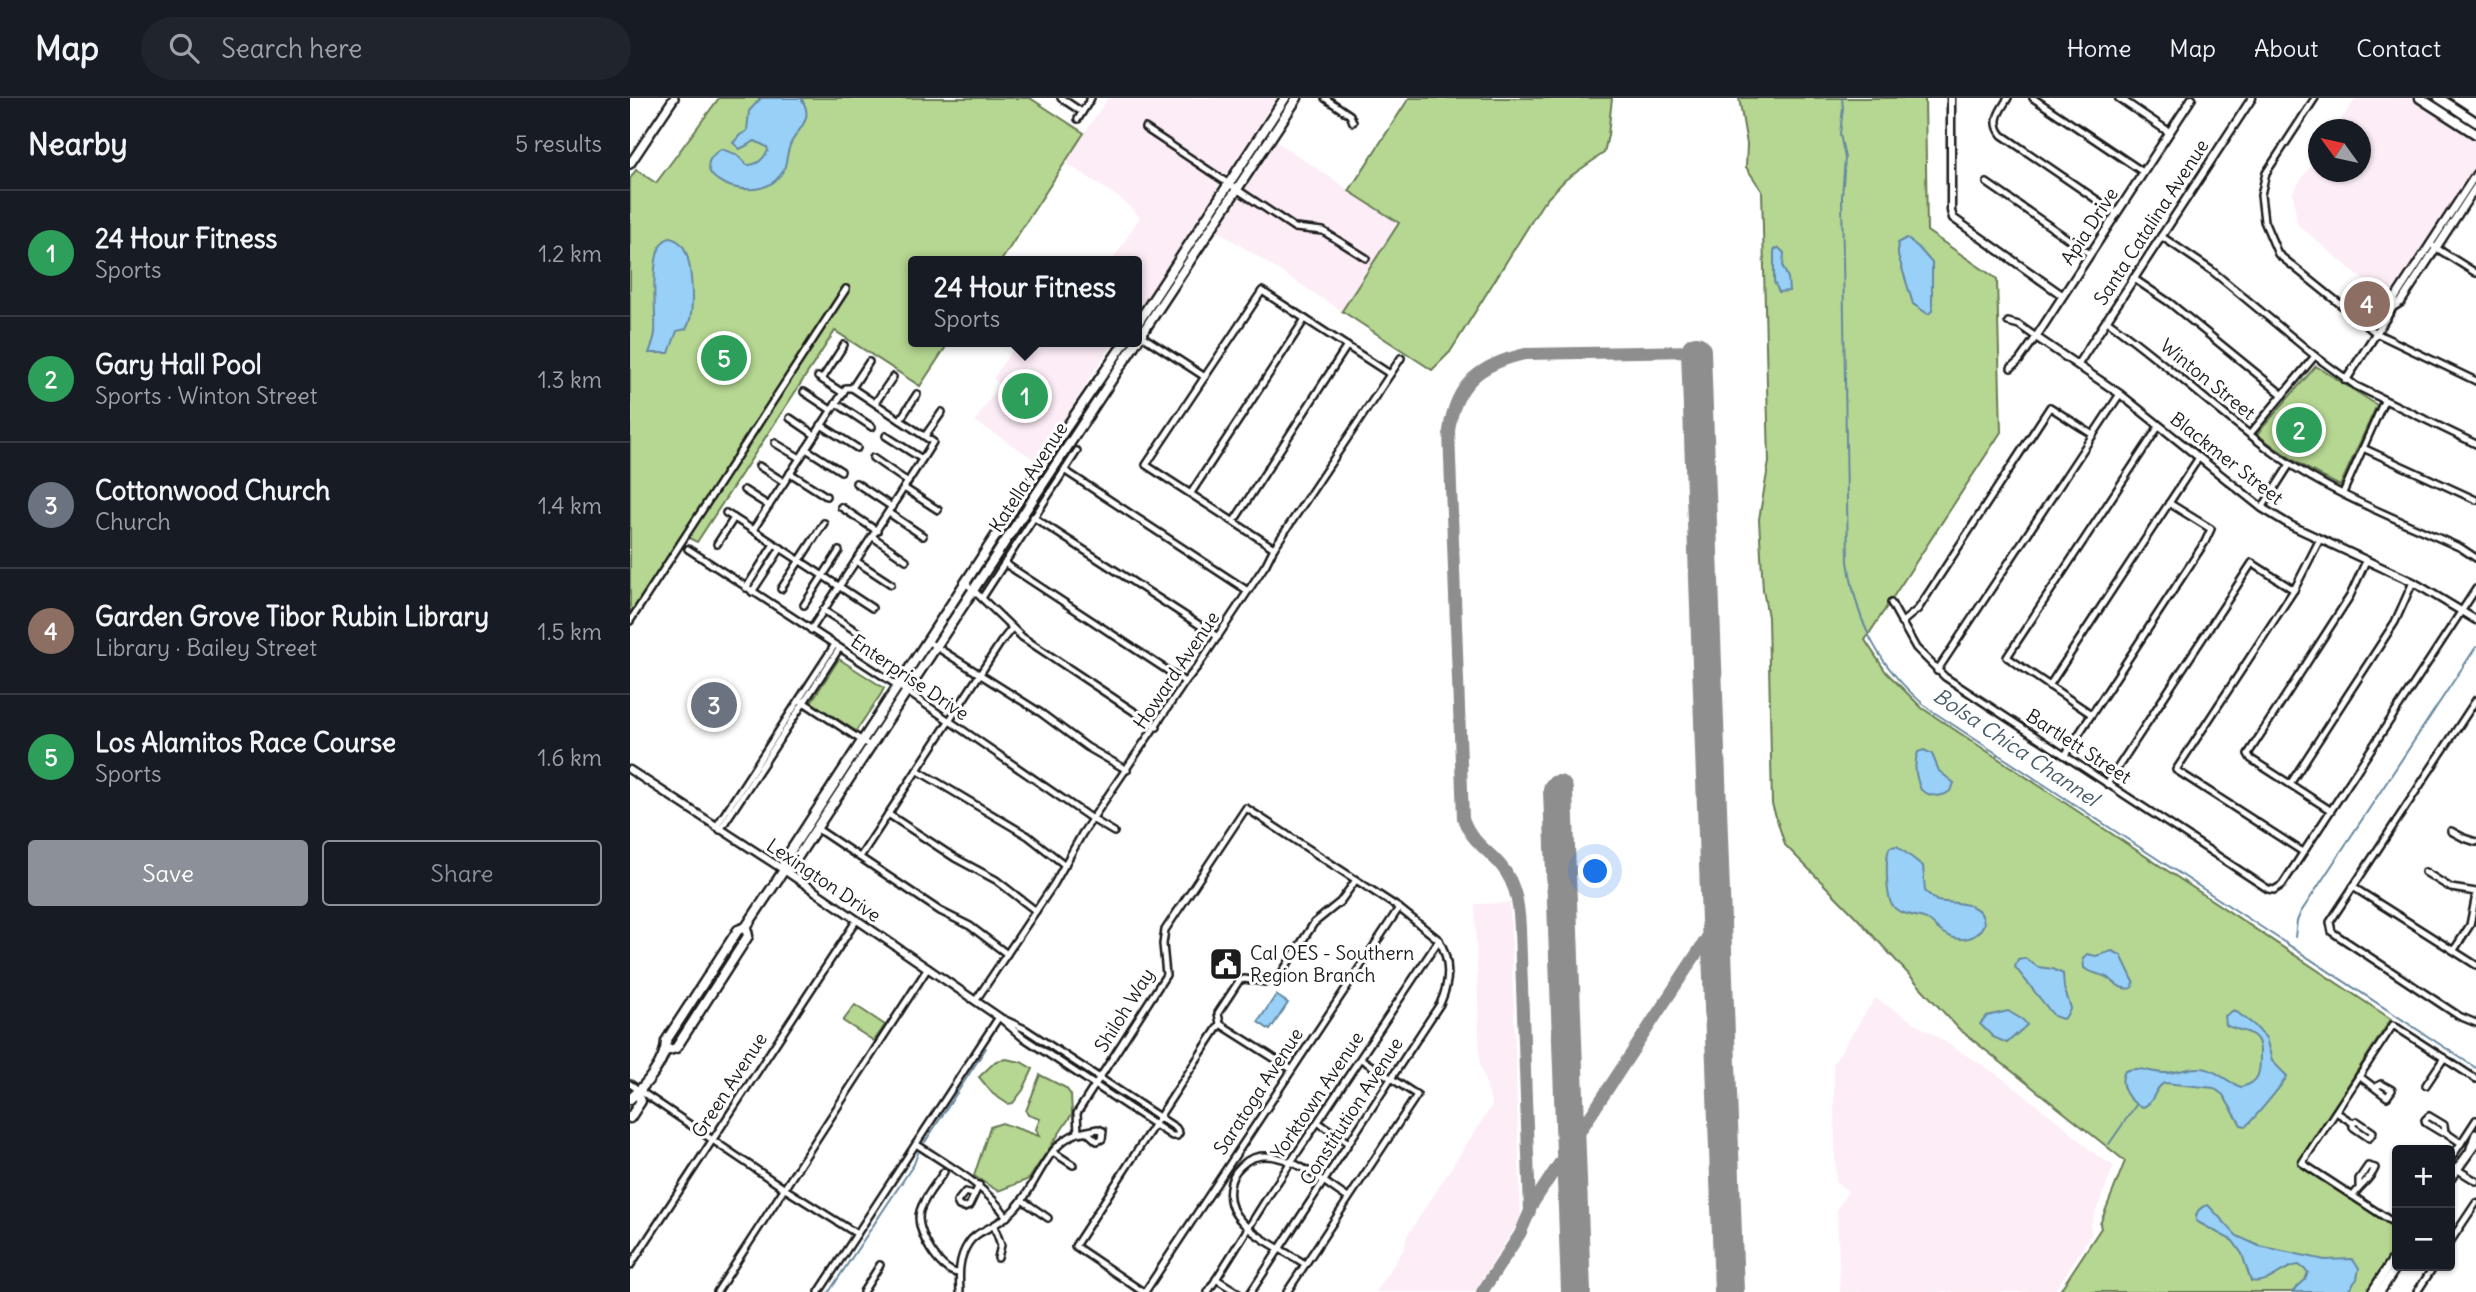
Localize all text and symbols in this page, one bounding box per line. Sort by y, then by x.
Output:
search box [141,17,631,80]
text: Map [35,27,99,69]
icon: search [165,29,203,67]
text: Search here [221,32,362,65]
text: Home [2067,33,2131,63]
text: Map [2169,33,2216,63]
text: About [2254,33,2318,63]
text: Contact [2356,33,2441,63]
north arrow [2308,119,2371,182]
text: Nearby [28,125,128,163]
text: 5 results [515,129,602,158]
street label: Santa Catalina Avenue [2088,135,2214,309]
street label: Apia Drive [2055,183,2123,269]
text: 24 Hour Fitness [95,222,277,255]
text: 1 [46,239,56,268]
text: 1.2 km [538,239,602,268]
text: Sports [95,255,161,284]
popup [908,256,1142,347]
text: 24 Hour Fitness [934,271,1116,304]
pin: 4 [2344,278,2390,330]
text: Sports [934,304,1000,333]
pin: 5 [701,332,747,384]
street label: Winton Street [2155,333,2261,425]
text: Gary Hall Pool [95,348,262,381]
text: 2 [45,365,57,394]
text: 1.3 km [538,365,602,394]
pin: 1 [1002,370,1048,422]
text: Sports · Winton Street [95,381,318,410]
pin: 2 [2276,404,2322,456]
street label: Blackmer Street [2166,406,2288,510]
street label: Katella Avenue [983,417,1073,537]
text: Cottonwood Church [95,474,330,507]
text: 3 [44,491,58,520]
text: 1.4 km [538,491,602,520]
text: Church [95,507,171,536]
text: Garden Grove Tibor Rubin Library [95,600,489,633]
street label: Howard Avenue [1128,606,1224,734]
text: 4 [44,617,58,646]
text: 1.5 km [538,617,602,646]
street label: Enterprise Drive [846,629,974,725]
text: Library · Bailey Street [95,633,317,662]
pin: 3 [691,679,737,731]
water label: Bolsa Chica Channel [1928,682,2106,814]
street label: Bartlett Street [2022,703,2136,789]
text: Los Alamitos Race Course [95,726,396,759]
text: 5 [44,743,58,772]
text: 1.6 km [537,743,602,772]
text: Sports [95,759,161,788]
street label: Lexington Drive [762,833,886,927]
button: Save [28,840,308,906]
button: Share [322,840,602,906]
your location [1578,854,1612,888]
place label: Cal OES - Southern Region Branch [1250,941,1414,987]
public building icon: Cal OES - Southern Region Branch [1207,945,1245,983]
street label: Shiloh Way [1089,964,1159,1056]
street label: Saratoga Avenue [1208,1023,1308,1159]
street label: Yorktown Avenue [1266,1027,1368,1163]
street label: Green Avenue [686,1028,772,1142]
street label: Constitution Avenue [1294,1033,1408,1189]
map controls [2392,1145,2455,1271]
button: + [2392,1145,2455,1208]
button: − [2392,1208,2455,1271]

